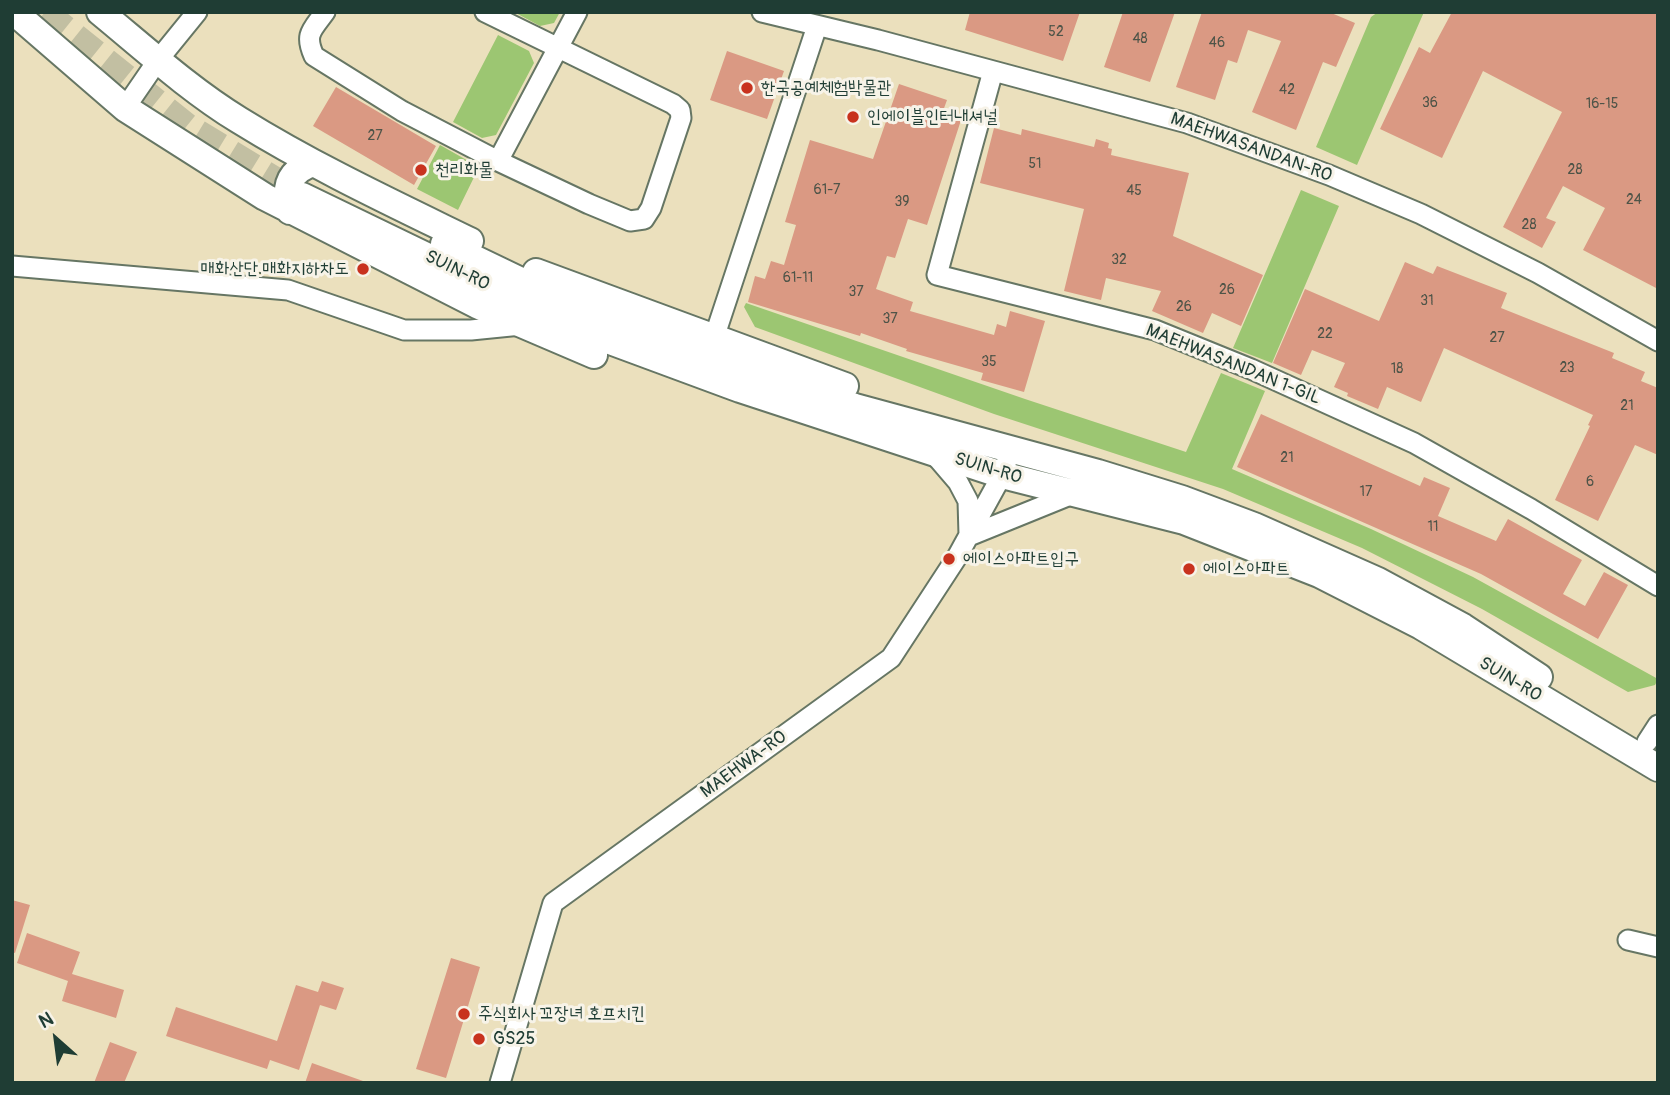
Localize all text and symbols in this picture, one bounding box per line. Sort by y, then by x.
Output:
house number: 52 [1048,24,1064,40]
house number: 48 [1132,31,1148,47]
house number: 46 [1209,35,1225,51]
place label: 한국공예체험박물관 [761,77,891,99]
marker: 한국공예체험박물관 [739,80,755,96]
house number: 42 [1279,82,1295,98]
house number: 36 [1422,95,1438,111]
house number: 16-15 [1586,96,1618,112]
place label: 인에이블인터내셔널 [867,106,997,128]
marker: 인에이블인터내셔널 [845,109,861,125]
street label: MAEHWASANDAN-RO [1167,109,1335,187]
house number: 27 [367,128,383,144]
house number: 51 [1028,156,1042,172]
place label: 천리화물 [435,159,493,181]
marker: 천리화물 [413,162,429,178]
house number: 28 [1568,162,1582,178]
house number: 61-7 [814,182,840,198]
house number: 45 [1126,183,1142,199]
house number: 24 [1626,192,1642,208]
house number: 39 [894,194,910,210]
house number: 28 [1522,217,1536,233]
street label: SUIN-RO [421,246,493,296]
house number: 32 [1111,252,1127,268]
place label: 매화산단.매화지하차도 [200,258,349,280]
marker: 매화산단.매화지하차도 [355,261,371,277]
house number: 61-11 [783,270,813,286]
house number: 26 [1219,282,1235,298]
house number: 37 [848,284,864,300]
house number: 31 [1420,293,1434,309]
house number: 26 [1176,299,1192,315]
house number: 37 [882,311,898,327]
street label: MAEHWASANDAN 1-GIL [1142,320,1324,410]
house number: 22 [1317,326,1333,342]
house number: 27 [1489,330,1505,346]
house number: 35 [981,354,997,370]
house number: 23 [1559,360,1575,376]
house number: 18 [1391,361,1403,377]
house number: 21 [1620,398,1634,414]
street label: SUIN-RO [952,449,1024,489]
house number: 21 [1280,450,1294,466]
house number: 6 [1586,474,1594,490]
house number: 17 [1360,484,1372,500]
house number: 11 [1428,519,1438,535]
place label: 에이스아파트입구 [963,548,1079,570]
marker: 에이스아파트입구 [941,551,957,567]
place label: 에이스아파트 [1203,558,1290,580]
marker: 에이스아파트 [1181,561,1197,577]
street label: SUIN-RO [1475,653,1545,707]
street label: MAEHWA-RO [697,727,791,803]
place label: 주식회사 꼬장녀 호프치킨 [478,1003,645,1025]
north arrow [21,1004,91,1074]
marker: 주식회사 꼬장녀 호프치킨 [456,1006,472,1022]
text: N [35,1007,57,1034]
place label: GS25 [493,1028,535,1050]
marker: GS25 [471,1031,487,1047]

